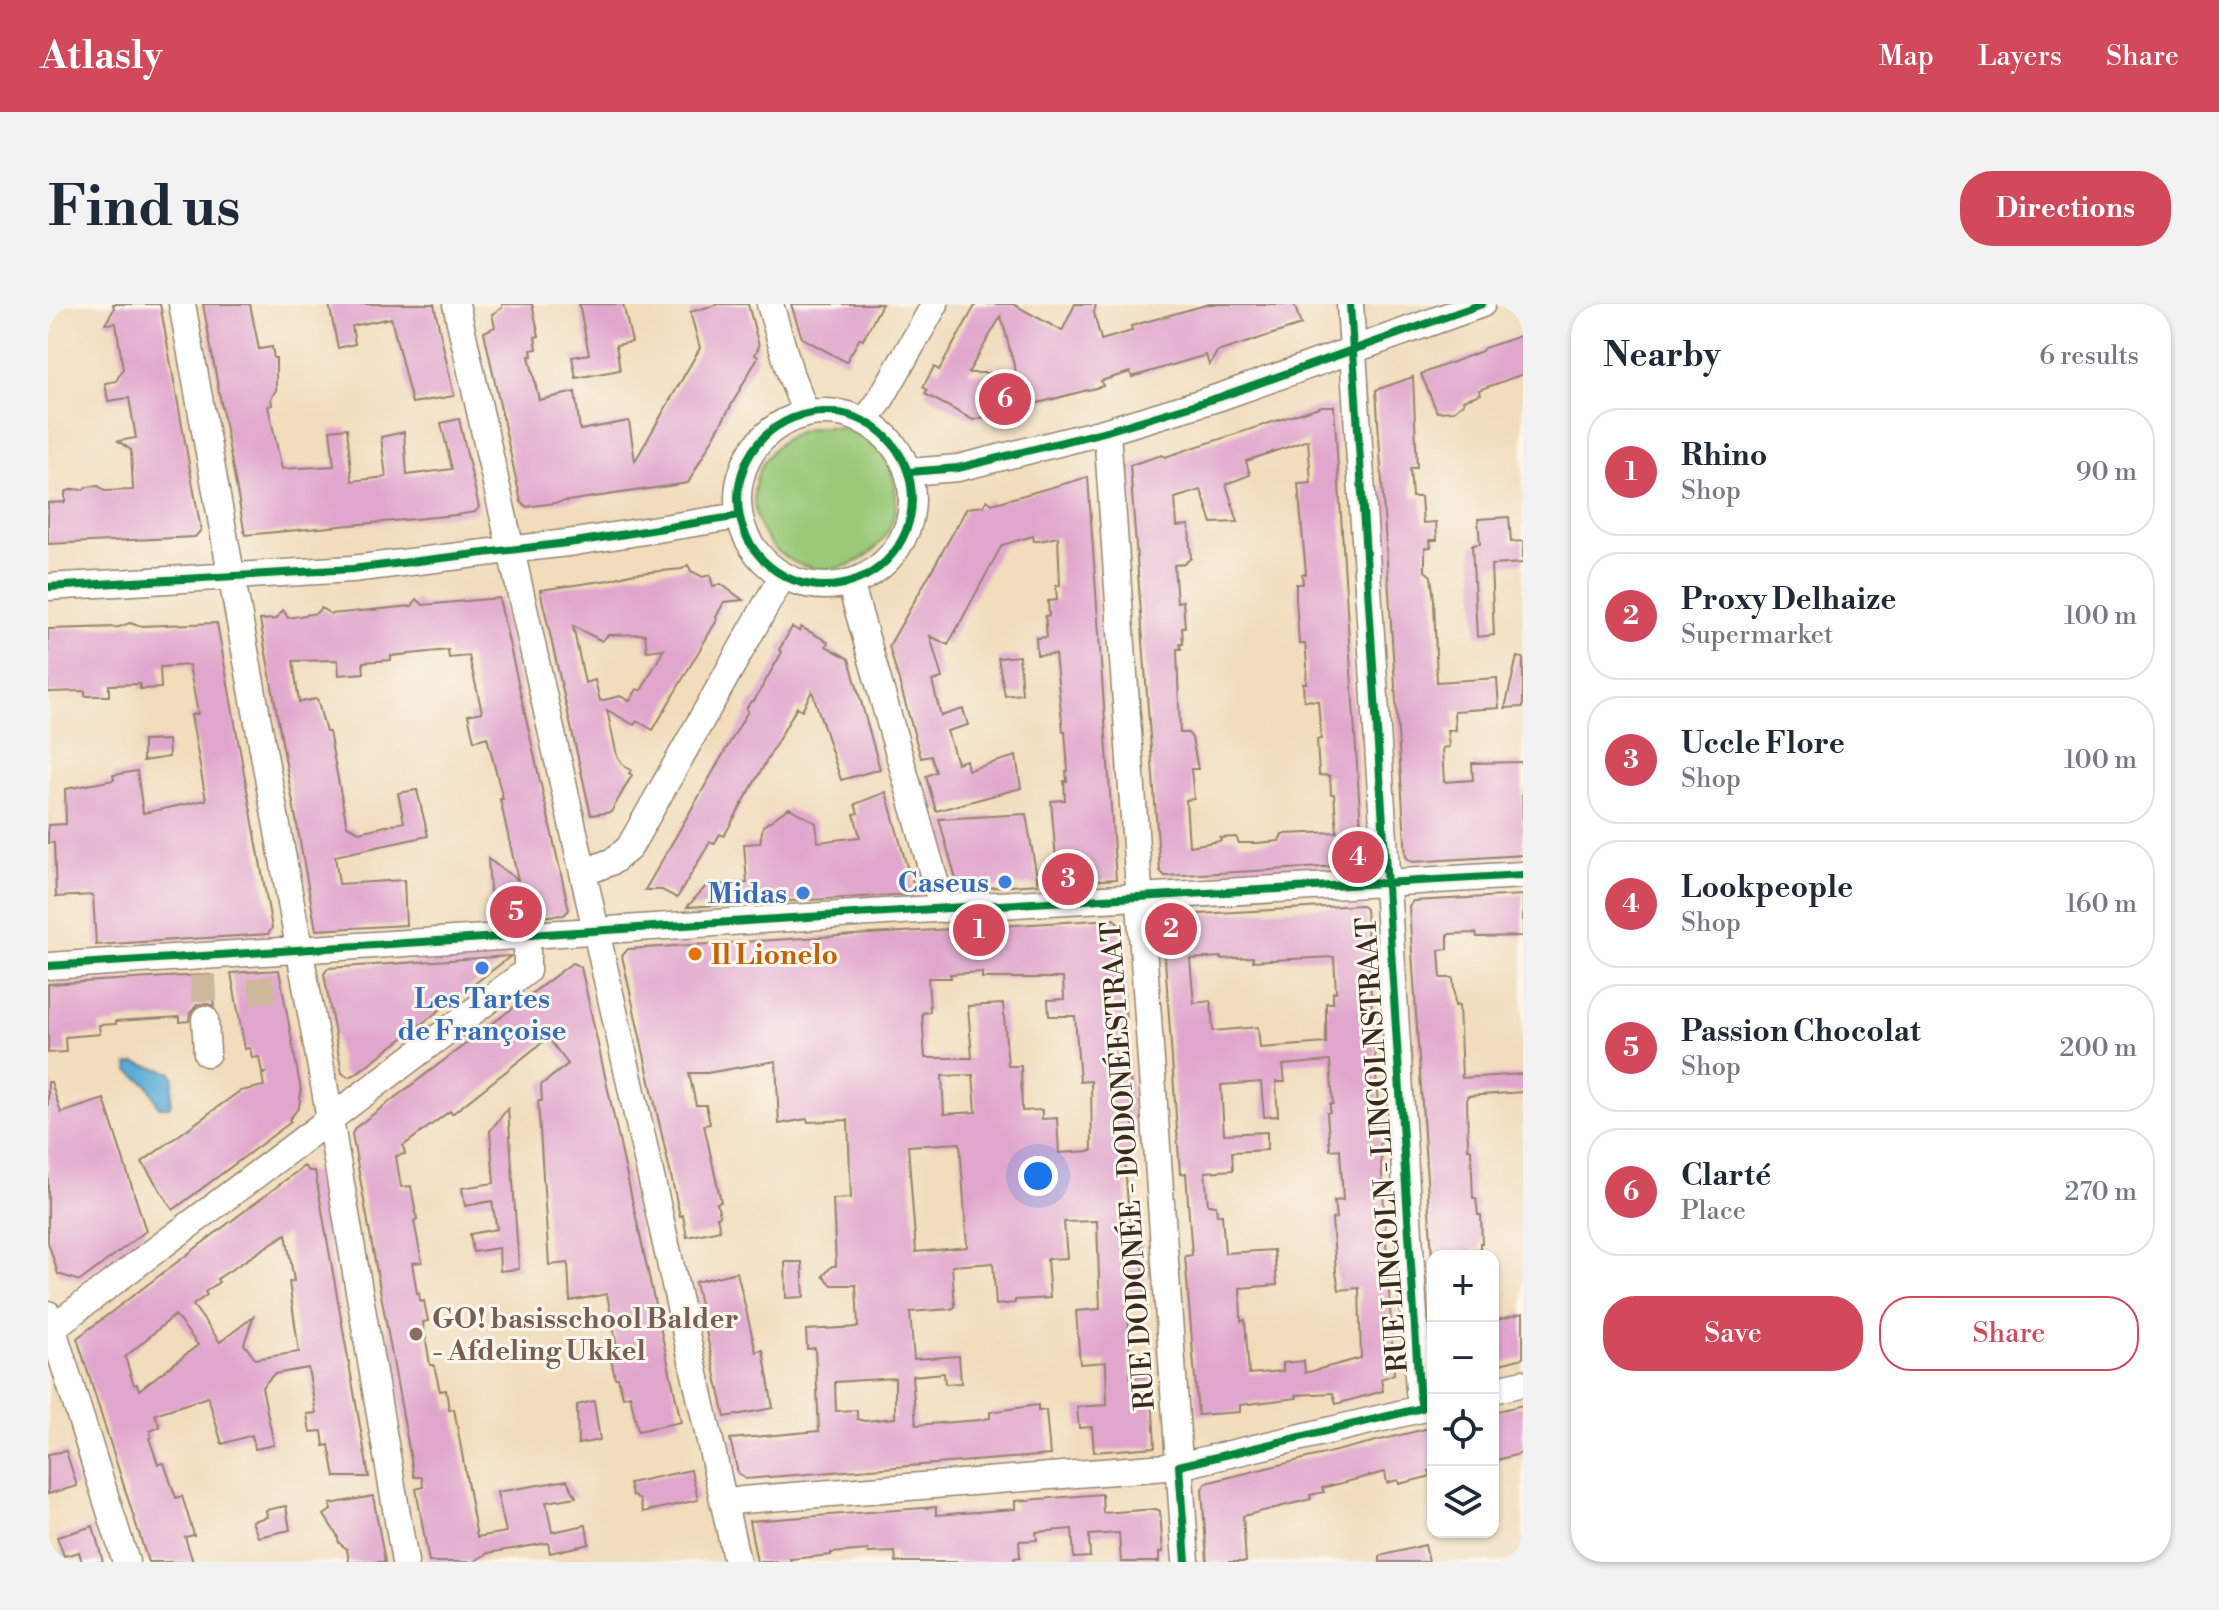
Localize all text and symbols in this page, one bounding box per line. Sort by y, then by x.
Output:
text: Atlasly [40,33,163,80]
text: Map [1879,39,1934,74]
text: Layers [1978,39,2062,74]
text: Share [2106,39,2179,74]
button: Directions [1960,171,2171,246]
text: Find us [48,173,241,243]
text: Nearby [1603,335,1721,377]
text: 6 results [2039,340,2139,372]
pin: 6 [979,369,1031,429]
text: Rhino [1681,437,1767,475]
text: 1 [1625,456,1637,488]
text: 90 m [2076,456,2137,488]
text: Shop [1681,475,1741,507]
text: Proxy Delhaize [1681,581,1896,619]
text: 2 [1623,600,1639,632]
text: 100 m [2064,600,2137,632]
text: Supermarket [1681,619,1833,651]
text: Uccle Flore [1681,725,1845,763]
text: 3 [1623,744,1639,776]
text: 100 m [2064,744,2137,776]
text: Shop [1681,763,1741,795]
pin: 4 [1332,827,1384,887]
pin: 3 [1042,849,1094,909]
place label: Caseus [898,866,989,901]
text: Lookpeople [1681,869,1853,907]
marker: Caseus [996,873,1014,891]
place label: Midas [707,877,787,912]
pin: 5 [490,882,542,942]
marker: Midas [794,884,812,902]
text: 4 [1622,888,1640,920]
text: 160 m [2066,888,2137,920]
pin: 2 [1145,899,1197,959]
pin: 1 [953,900,1005,960]
text: Shop [1681,907,1741,939]
street label: RUE LINCOLN - LINCOLNSTRAAT [1349,916,1416,1374]
street label: RUE DODONÉE - DODONÉESTRAAT [1092,920,1163,1411]
place label: Il Lionelo [711,938,838,973]
marker: Il Lionelo [686,945,704,963]
marker: Les Tartes de Françoise [473,959,491,977]
place label: Les Tartes de Françoise [397,982,567,1049]
text: Passion Chocolat [1681,1013,1921,1051]
text: 5 [1623,1032,1639,1064]
text: 200 m [2060,1032,2137,1064]
text: Shop [1681,1051,1741,1083]
your location [1018,1156,1058,1196]
text: Clarté [1681,1157,1771,1195]
text: 6 [1623,1176,1639,1208]
text: 270 m [2064,1176,2137,1208]
text: Place [1681,1195,1746,1227]
map controls [1427,1250,1499,1538]
button: + [1427,1250,1499,1322]
button: Save [1603,1296,1863,1371]
button: Share [1879,1296,2139,1371]
place label: GO! basisschool Balder - Afdeling Ukkel [432,1302,739,1369]
button: − [1427,1322,1499,1394]
marker: GO! basisschool Balder - Afdeling Ukkel [407,1325,425,1343]
button: locate [1427,1394,1499,1466]
button: layers [1427,1466,1499,1538]

